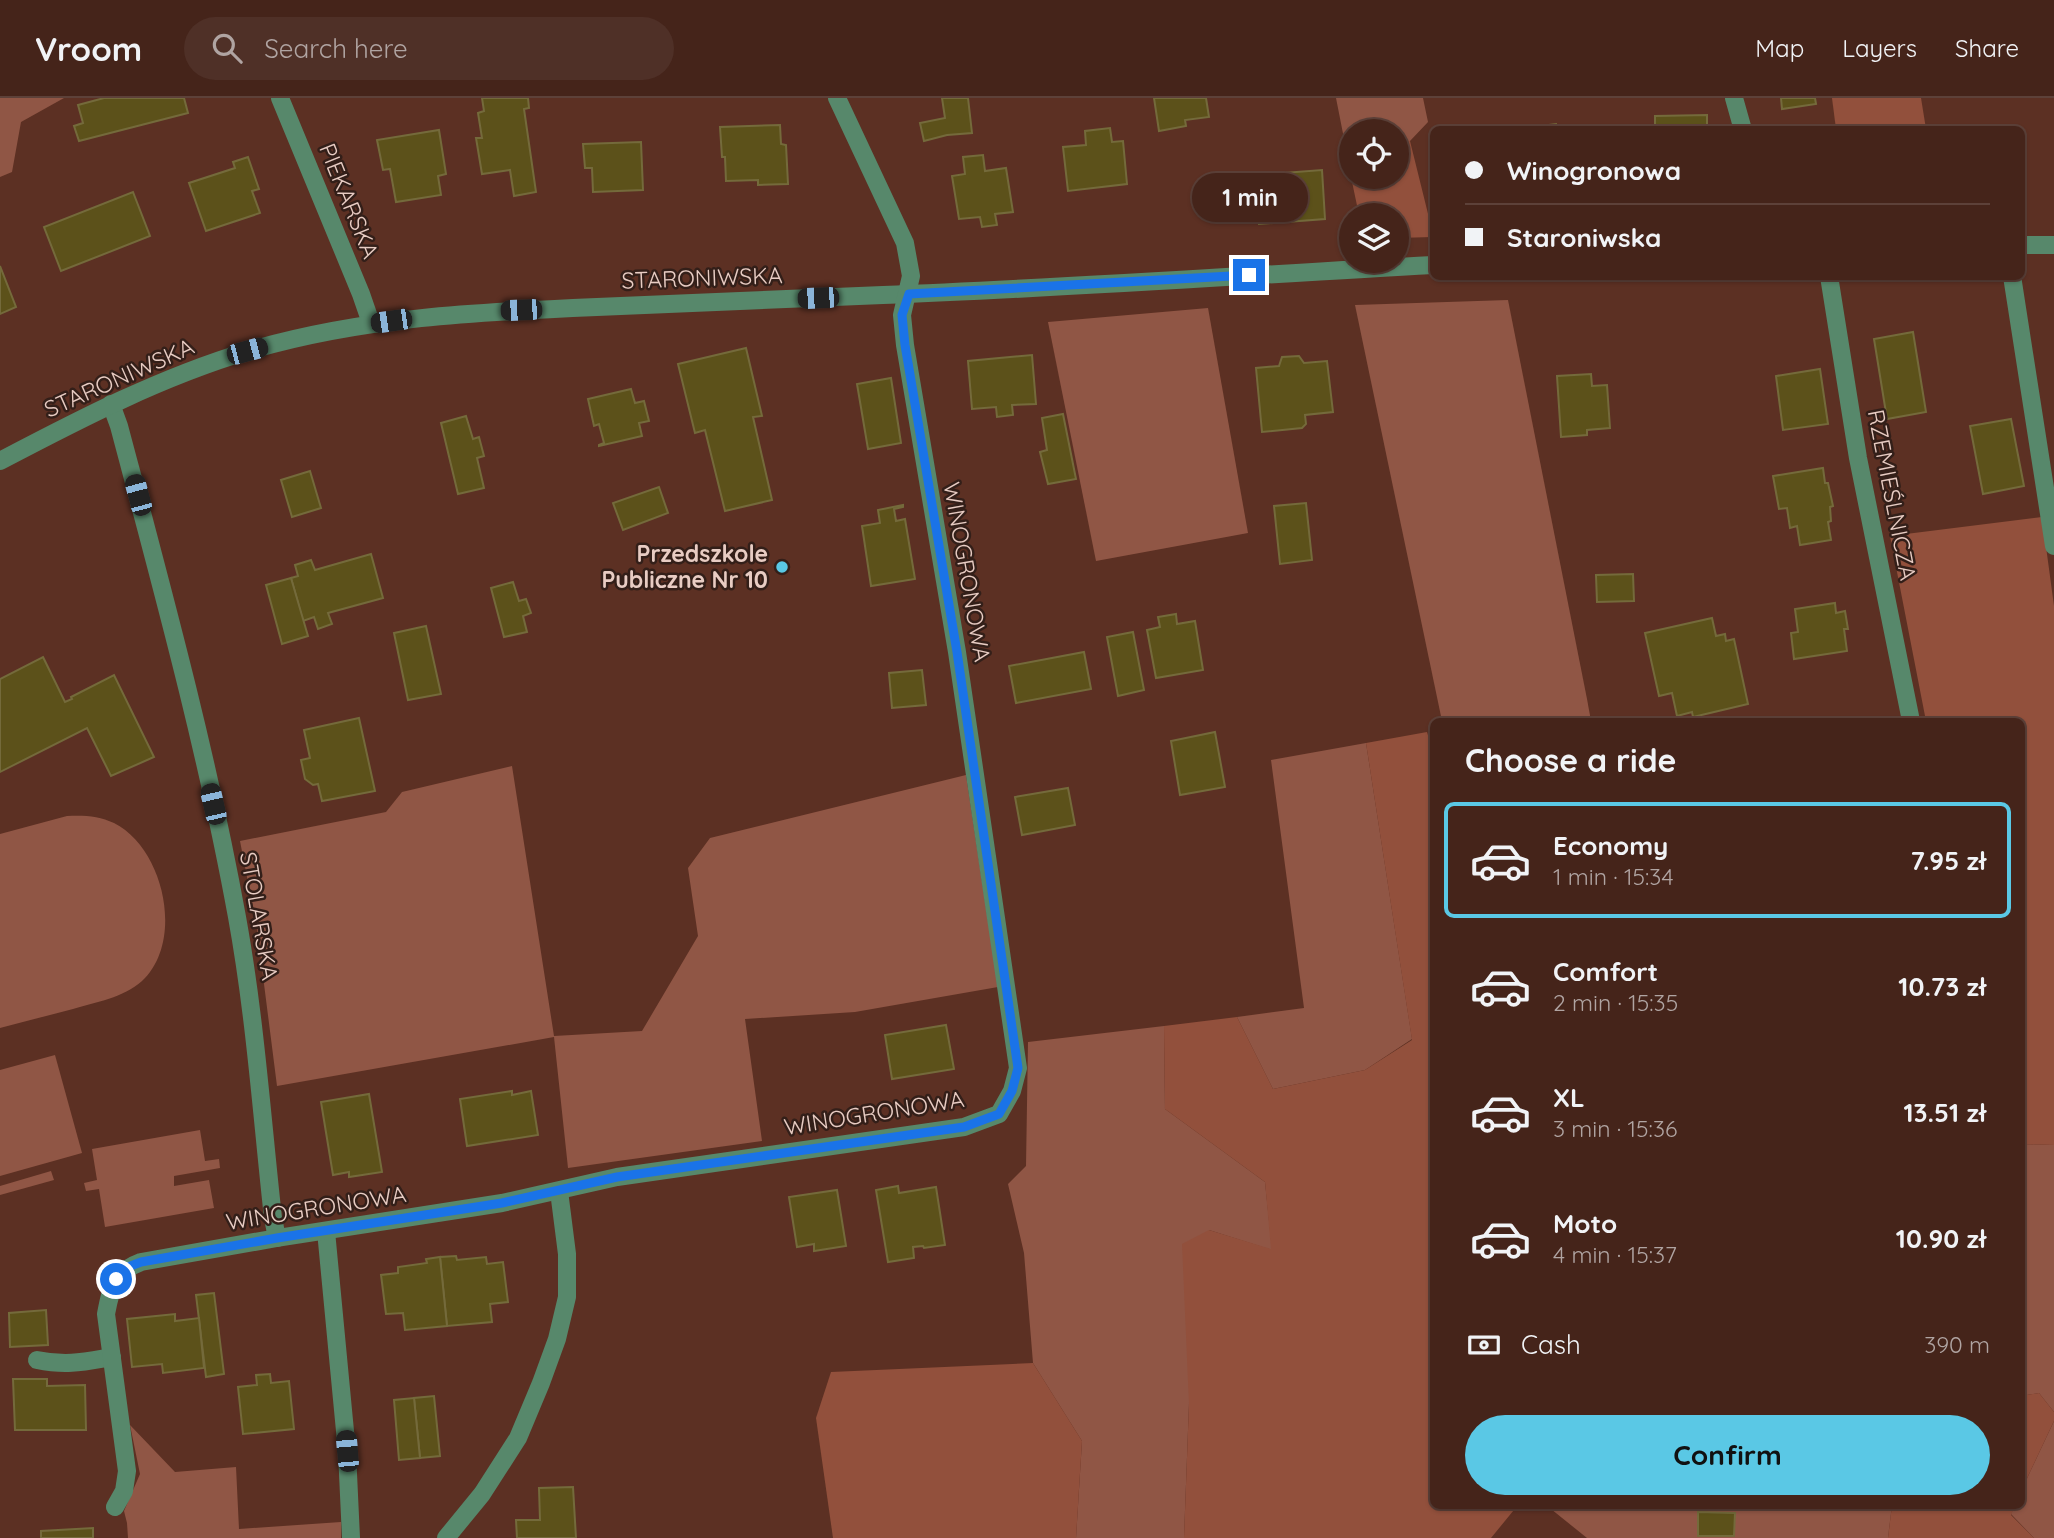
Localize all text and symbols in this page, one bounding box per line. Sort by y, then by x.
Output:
search box [184,17,674,80]
text: Vroom [35,28,142,69]
icon: search [208,29,246,67]
text: Search here [264,32,408,65]
text: Map [1755,33,1804,63]
text: Layers [1842,33,1917,63]
text: Share [1955,33,2019,63]
map controls [1339,119,1409,273]
button: locate [1339,119,1409,189]
street label: PIEKARSKA [313,139,386,263]
text: Winogronowa [1507,154,1681,187]
callout: 1 min [1191,174,1307,222]
text: 1 min [1222,183,1278,212]
button: layers [1339,203,1409,273]
text: Staroniwska [1507,221,1661,254]
route end [1233,259,1265,291]
street label: STARONIWSKA [621,260,783,295]
car [797,287,840,309]
car [500,299,543,321]
car [369,308,414,334]
street label: STARONIWSKA [39,331,198,424]
car [224,335,271,367]
street label: RZEMIEŚLNICZA [1862,407,1923,583]
car [123,472,154,518]
street label: WINOGRONOWA [937,480,998,664]
place label: Przedszkole Publiczne Nr 10 [601,539,768,594]
marker: Przedszkole Publiczne Nr 10 [774,559,790,575]
text: Choose a ride [1465,740,1677,780]
car [199,781,228,827]
icon: car [1469,829,1532,892]
text: Economy [1553,829,1668,862]
text: 7.95 zł [1910,844,1986,877]
street label: STOLARSKA [234,849,285,982]
text: 1 min · 15:34 [1553,862,1674,891]
icon: car [1469,955,1532,1018]
text: Comfort [1553,955,1658,988]
text: 10.73 zł [1898,970,1986,1003]
text: 2 min · 15:35 [1553,988,1678,1017]
icon: car [1469,1081,1532,1144]
text: XL [1553,1081,1585,1114]
street label: WINOGRONOWA [782,1084,966,1141]
text: 13.51 zł [1903,1096,1986,1129]
text: 3 min · 15:36 [1553,1114,1677,1143]
street label: WINOGRONOWA [224,1179,408,1236]
icon: car [1469,1207,1532,1270]
text: Moto [1553,1207,1617,1240]
text: 10.90 zł [1896,1222,1986,1255]
text: 4 min · 15:37 [1553,1240,1677,1269]
route start [100,1263,132,1295]
icon: cash [1465,1326,1503,1364]
text: Cash [1521,1328,1581,1361]
text: 390 m [1924,1330,1990,1359]
button: Confirm [1465,1415,1990,1495]
car [335,1429,360,1473]

